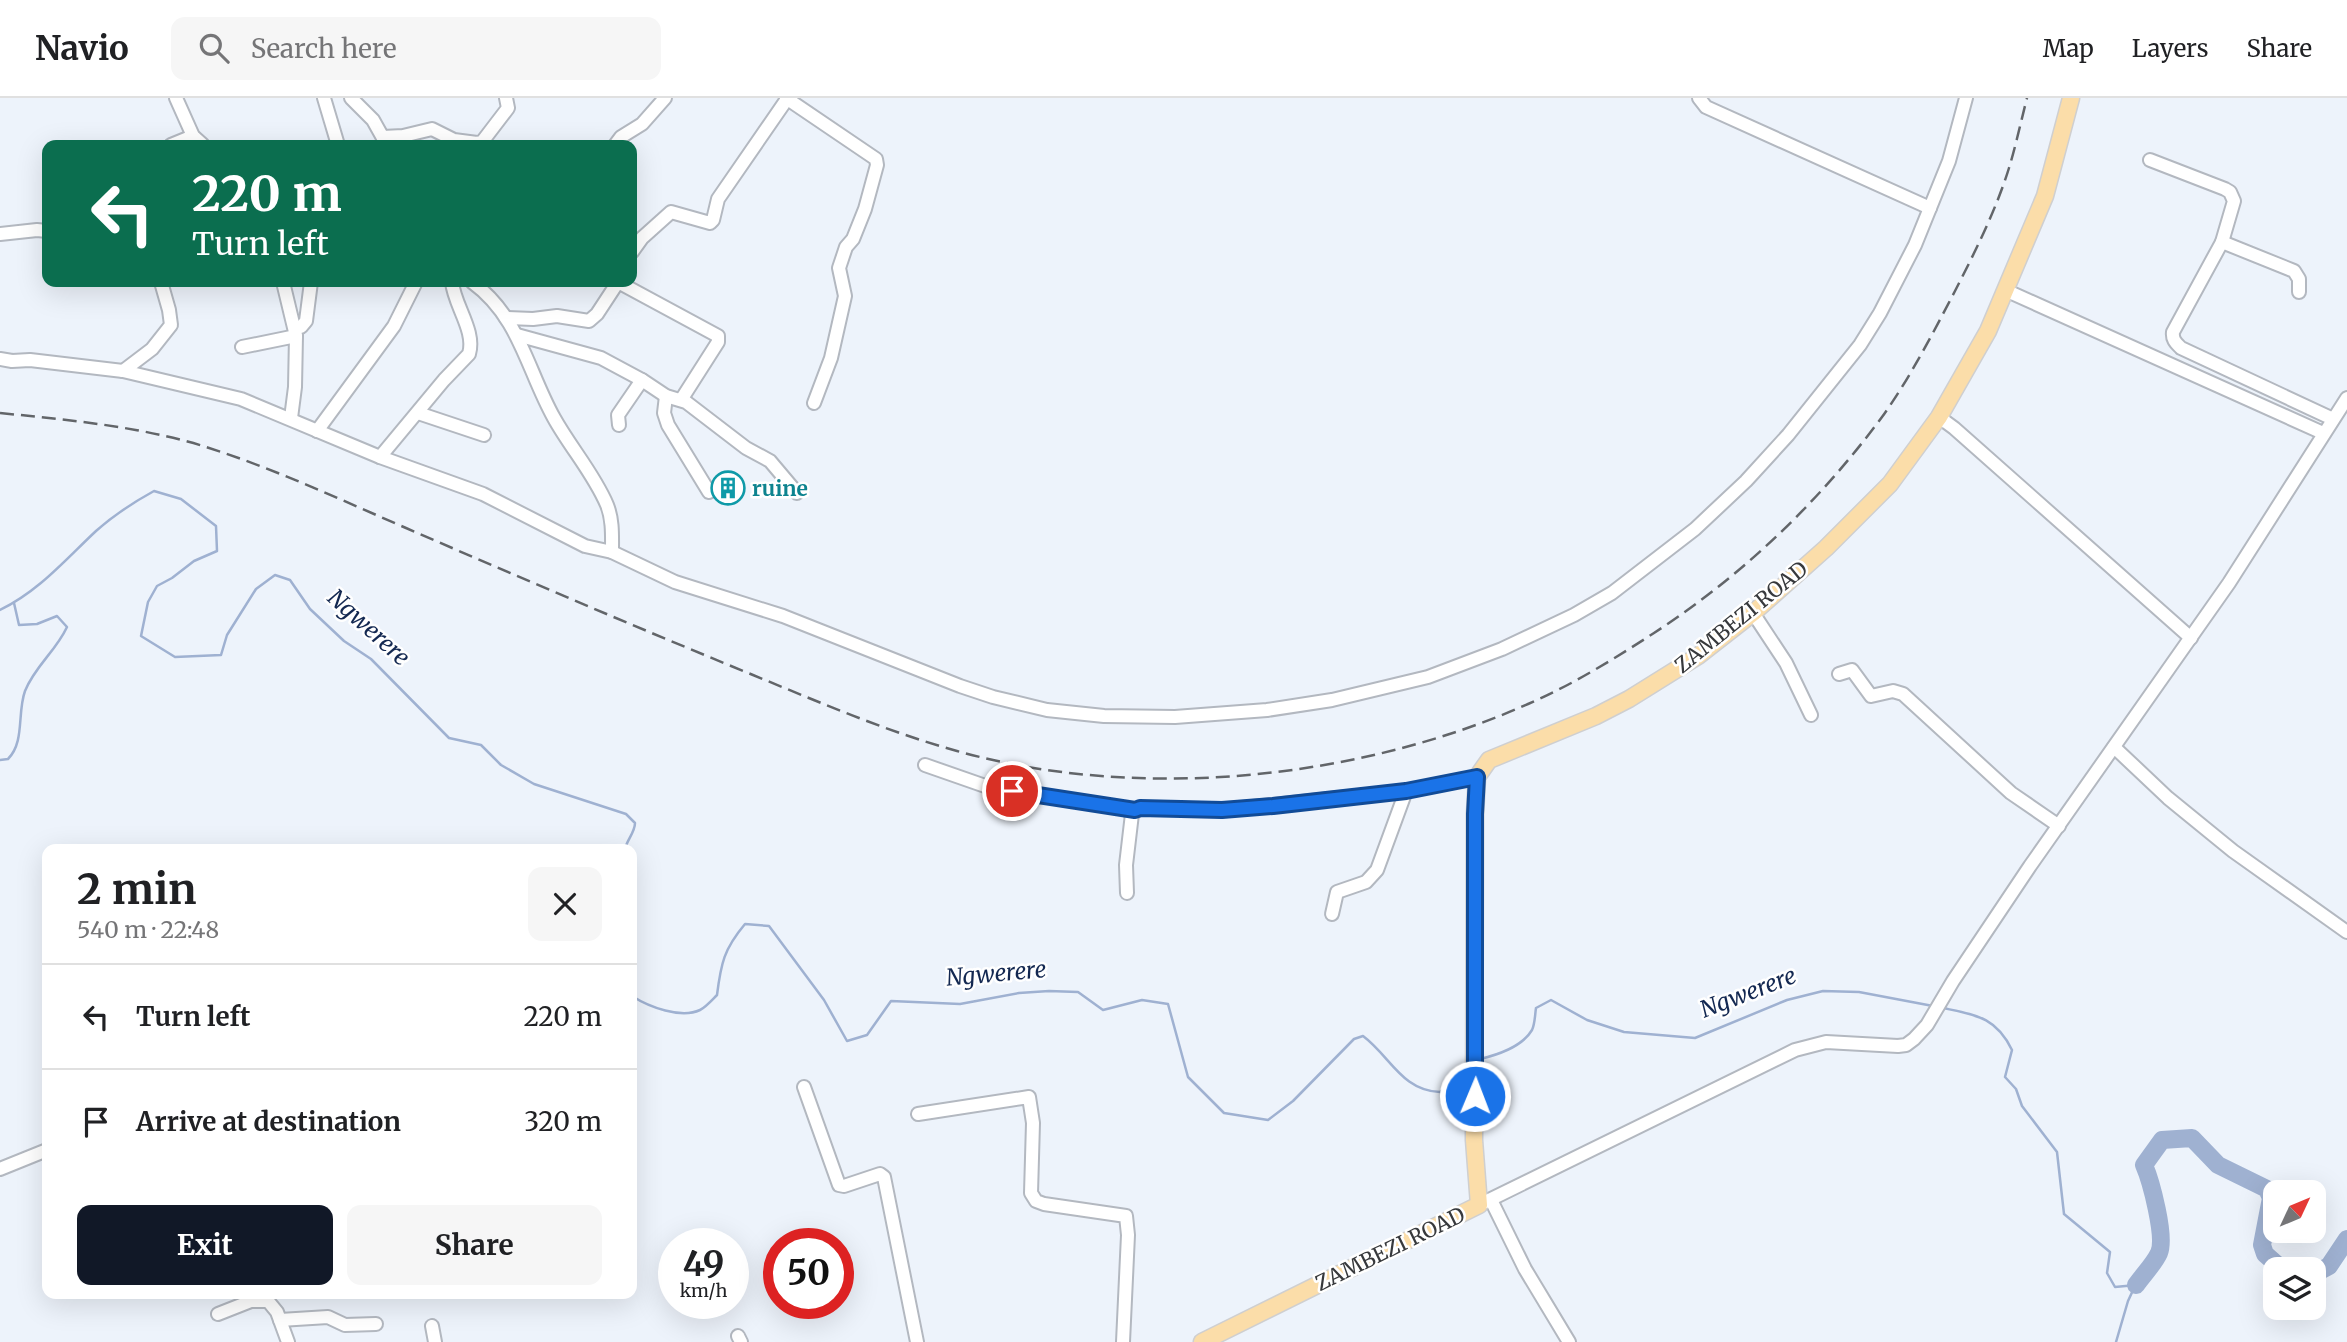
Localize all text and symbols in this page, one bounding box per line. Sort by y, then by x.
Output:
search box [171,17,661,80]
text: Navio [35,28,129,69]
icon: search [195,29,233,67]
text: Search here [251,32,396,65]
text: Map [2043,33,2094,64]
text: Layers [2132,33,2208,64]
text: Share [2246,33,2312,64]
text: 220 m [192,163,342,224]
icon: left [77,168,168,259]
text: Turn left [192,224,329,264]
building icon: ruine [709,469,747,507]
place label: ruine [752,475,808,502]
street label: ZAMBEZI ROAD [1669,555,1813,679]
water label: Ngwerere [322,583,416,671]
pin [982,761,1042,821]
icon: arrive [993,772,1031,810]
text: 2 min [77,863,197,915]
button: close [528,867,602,941]
text: 540 m · 22:48 [77,915,219,944]
water label: Ngwerere [945,954,1047,992]
water label: Ngwerere [1696,960,1800,1024]
icon: left [77,998,115,1036]
text: Turn left [136,1000,250,1033]
text: 220 m [523,1000,602,1033]
position arrow [1438,1059,1512,1133]
icon: arrive [77,1103,115,1141]
text: Arrive at destination [136,1105,401,1138]
text: 320 m [524,1105,602,1138]
north arrow [2263,1180,2326,1242]
map controls [2263,1180,2326,1320]
street label: ZAMBEZI ROAD [1311,1201,1469,1297]
button: Exit [77,1205,333,1285]
button: Share [347,1205,602,1285]
speed limit sign: 50 [763,1228,854,1319]
text: 49 [683,1242,724,1286]
button: layers [2263,1257,2326,1320]
text: km/h [680,1279,727,1302]

